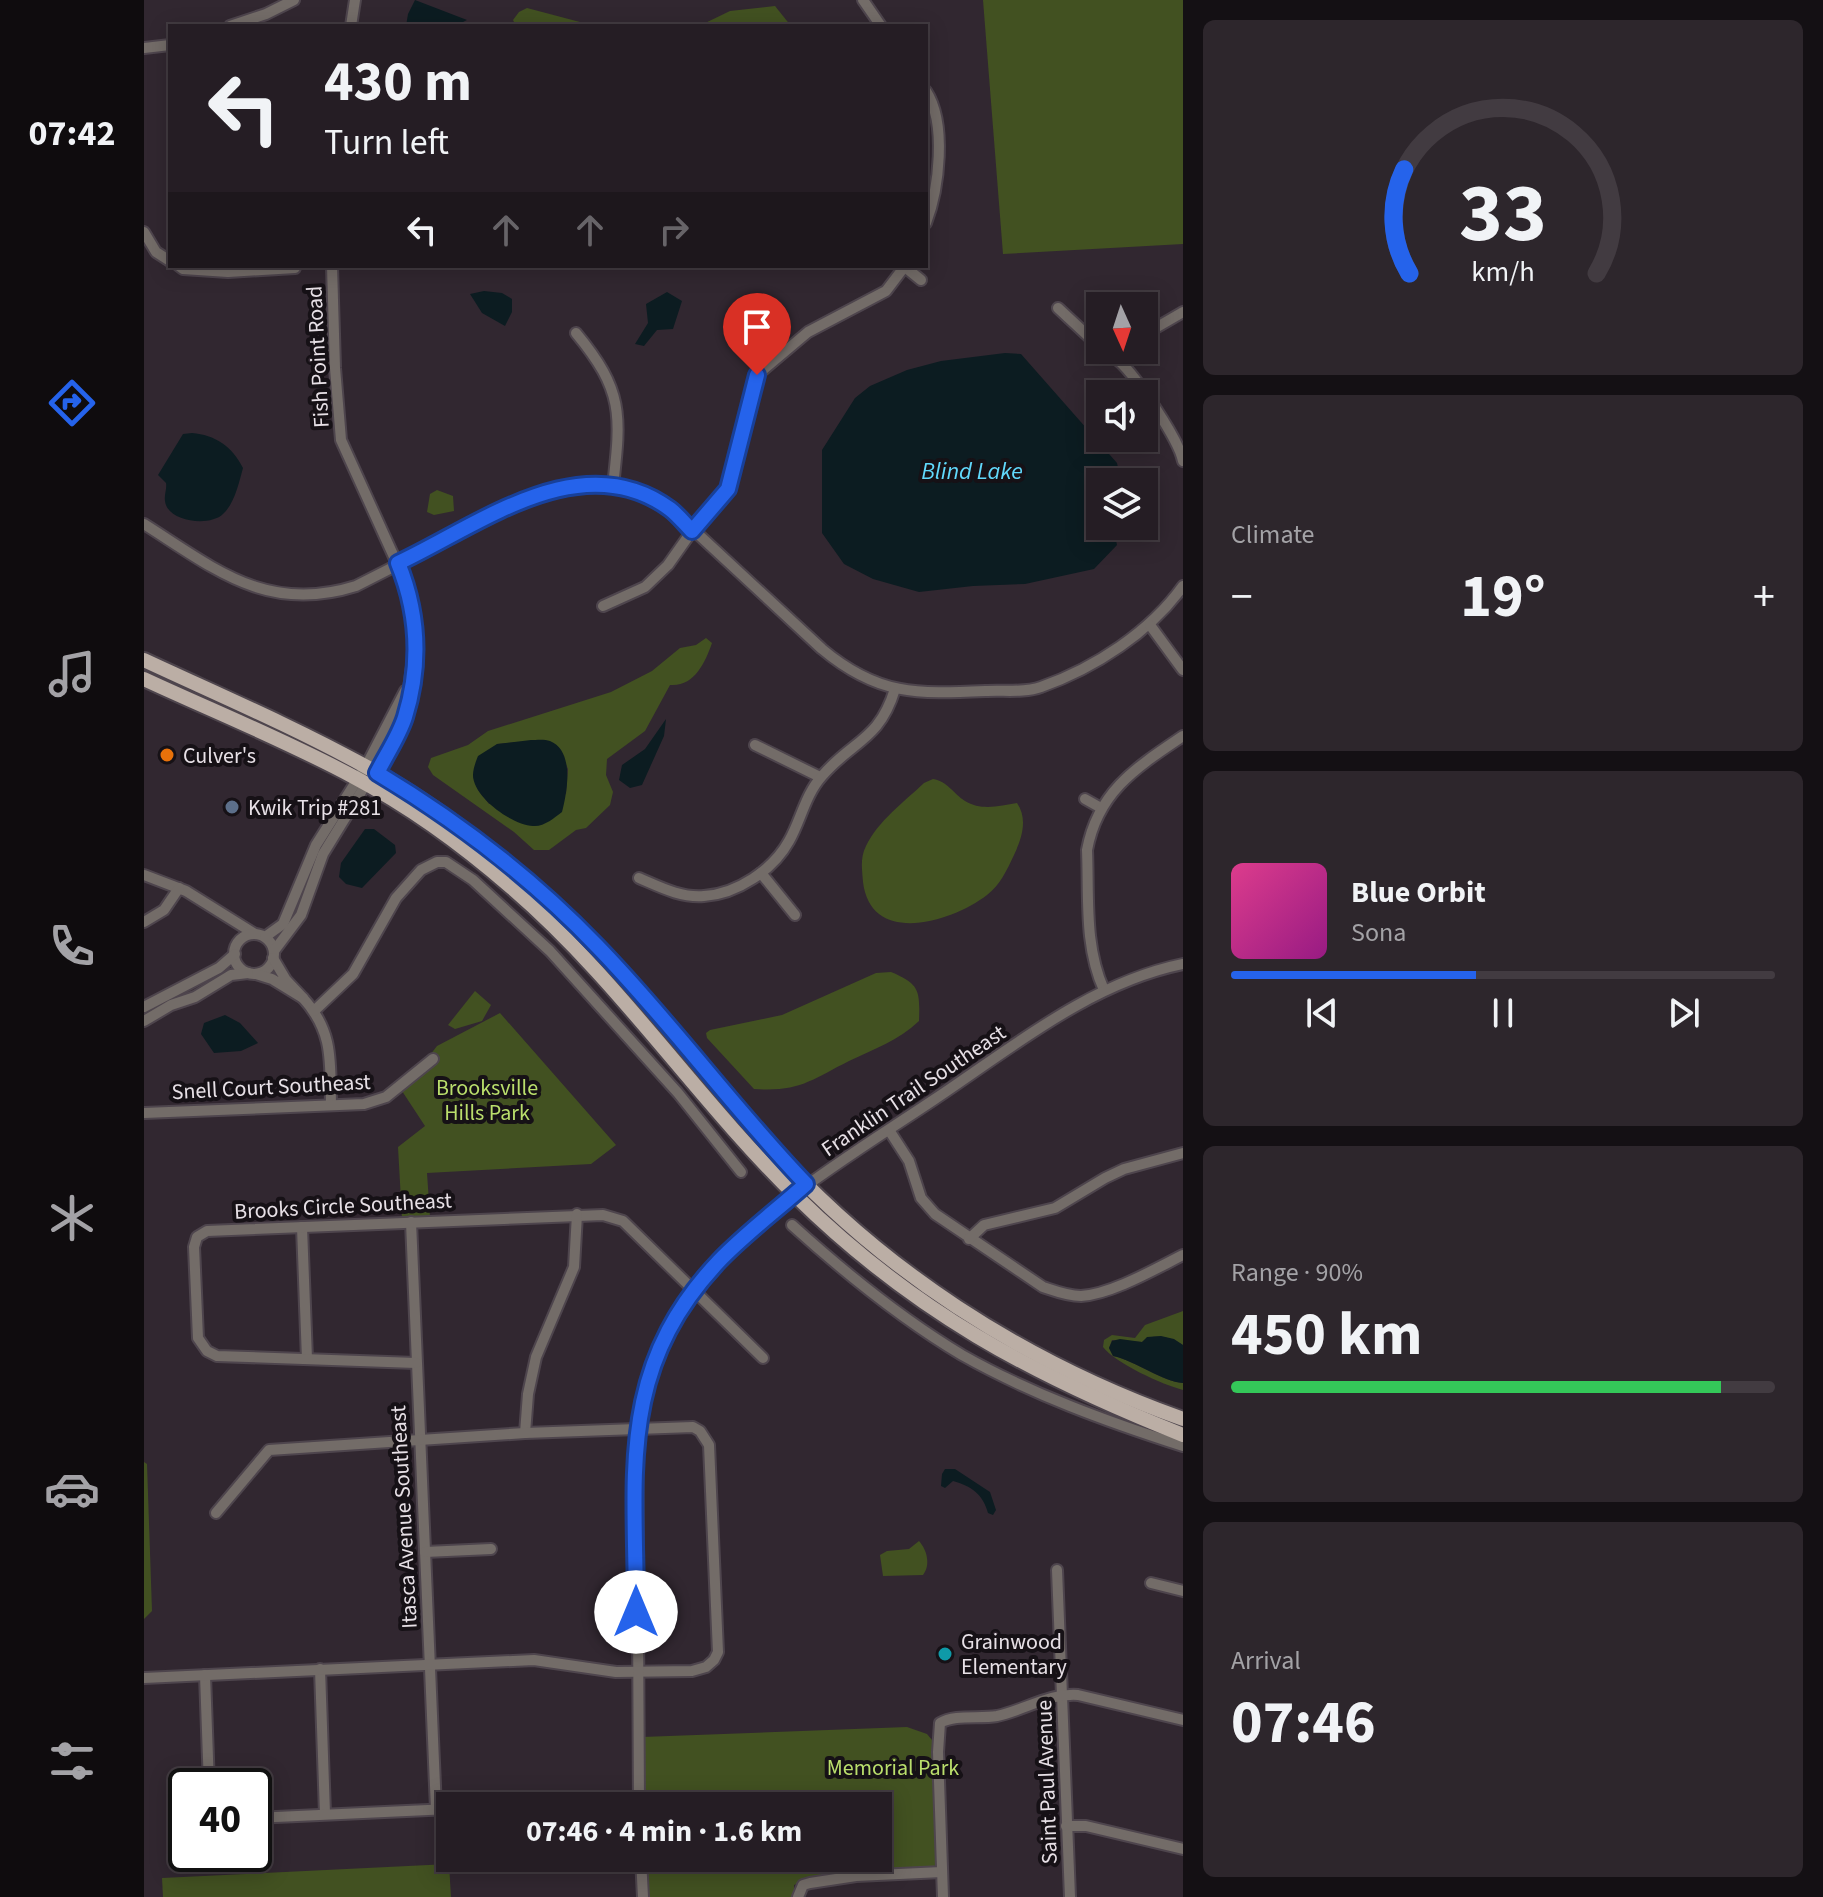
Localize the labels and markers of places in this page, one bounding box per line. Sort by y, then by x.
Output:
pin [723,293,791,375]
place label: Culver's [183,740,256,772]
marker: Culver's [158,746,176,764]
place label: Kwik Trip #281 [248,792,381,824]
marker: Kwik Trip #281 [223,798,241,816]
place label: Grainwood Elementary [961,1626,1068,1683]
marker: Grainwood Elementary [936,1645,954,1663]

